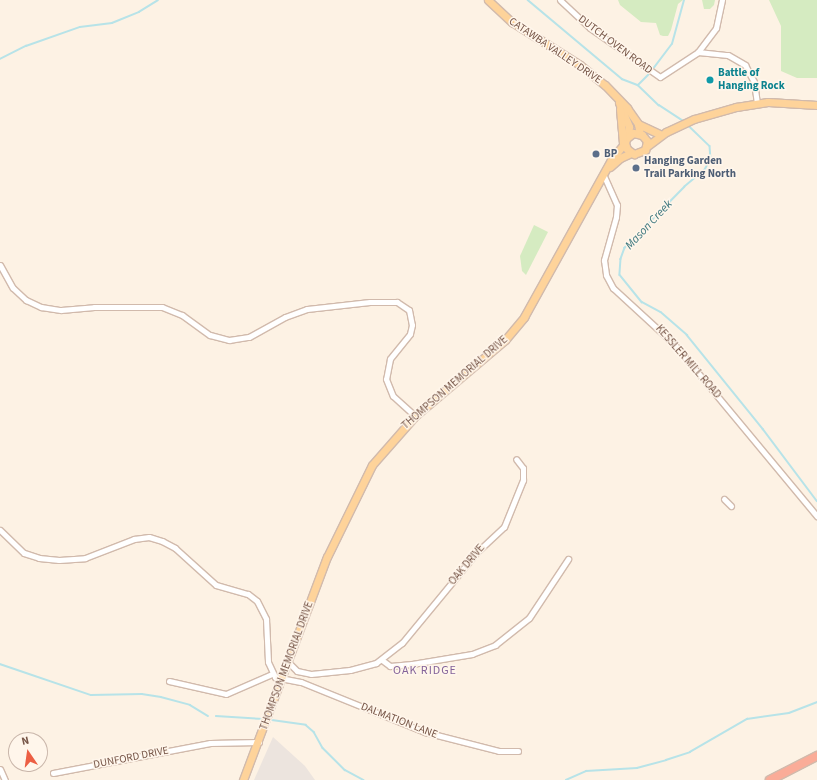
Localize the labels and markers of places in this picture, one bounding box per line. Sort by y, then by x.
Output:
place label: Battle of Hanging Rock [718,67,785,93]
marker: Battle of Hanging Rock [705,75,715,85]
place label: BP [604,147,617,161]
marker: BP [591,149,601,159]
place label: Hanging Garden Trail Parking North [644,155,736,181]
marker: Hanging Garden Trail Parking North [631,163,641,173]

